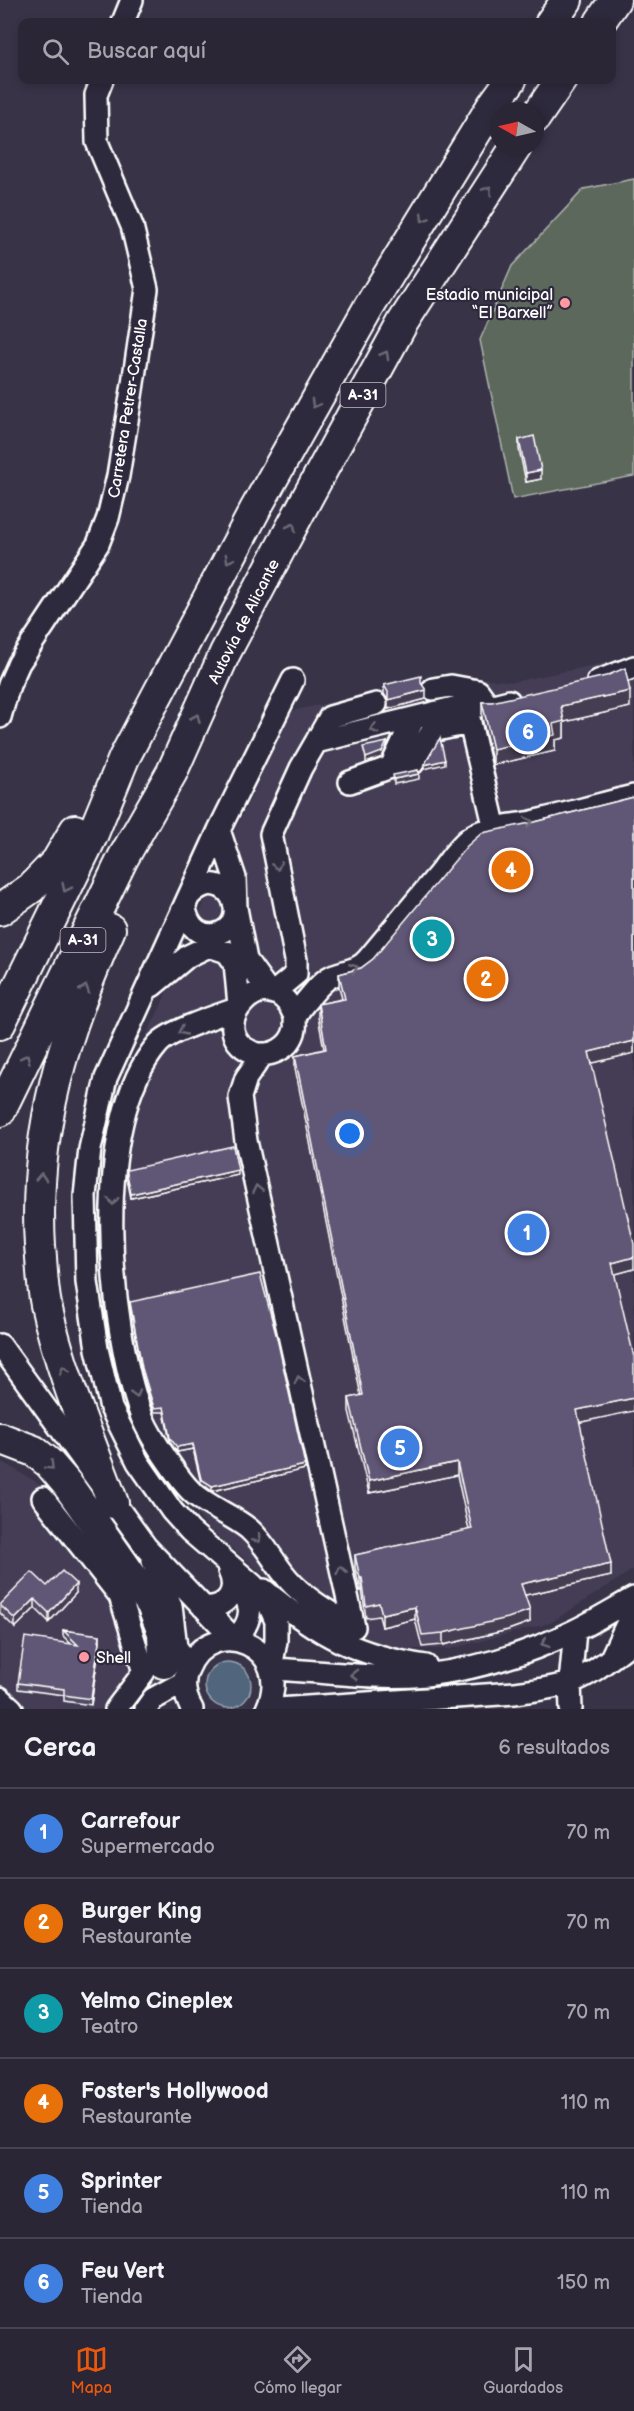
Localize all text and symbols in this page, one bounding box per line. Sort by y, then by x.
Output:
search box [18,18,616,84]
icon: search [39,35,72,68]
text: Buscar aquí [87,38,206,65]
north arrow [490,102,544,156]
one-way arrow [481,186,493,196]
one-way arrow [419,212,431,222]
place label: Estadio municipal “El Barxell” [426,286,553,323]
marker: Estadio municipal “El Barxell” [558,296,572,310]
street label: Carretera Petrer-Castalla [105,317,152,499]
one-way arrow [378,351,389,362]
road number: A-31 [340,383,386,407]
one-way arrow [311,398,322,408]
one-way arrow [284,522,296,533]
one-way arrow [224,553,236,564]
street label: Autovía de Alicante [205,556,284,687]
pin: 6 [508,710,548,754]
one-way arrow [189,714,201,725]
one-way arrow [369,721,379,734]
one-way arrow [523,817,533,830]
pin: 4 [492,848,530,892]
one-way arrow [270,861,283,871]
one-way arrow [62,882,73,893]
pin: 3 [412,916,452,962]
road number: A-31 [60,928,106,952]
pin: 2 [466,956,506,1002]
one-way arrow [348,963,359,975]
one-way arrow [77,984,90,994]
one-way arrow [177,1023,188,1035]
one-way arrow [18,1054,30,1065]
your location [335,1119,364,1148]
one-way arrow [34,1173,47,1182]
one-way arrow [251,1185,264,1195]
one-way arrow [107,1197,119,1206]
pin: 1 [508,1210,546,1256]
one-way arrow [59,1365,71,1376]
one-way arrow [293,1375,306,1385]
one-way arrow [129,1388,141,1399]
pin: 5 [380,1426,420,1470]
one-way arrow [44,1459,54,1470]
one-way arrow [250,1532,261,1543]
one-way arrow [335,1565,348,1575]
one-way arrow [540,1636,551,1649]
place label: Shell [96,1649,131,1668]
marker: Shell [77,1650,91,1664]
one-way arrow [350,1669,359,1682]
text: Cerca [24,1733,96,1764]
text: 6 resultados [499,1736,610,1760]
text: Carrefour [81,1808,180,1835]
text: 1 [39,1821,48,1845]
text: 70 m [566,1821,610,1845]
text: Supermercado [81,1835,215,1859]
text: Burger King [81,1898,202,1925]
text: 2 [38,1911,49,1935]
text: 70 m [566,1911,610,1935]
text: Restaurante [81,1925,192,1949]
text: Yelmo Cineplex [81,1988,232,2015]
text: 3 [38,2001,49,2025]
text: 70 m [566,2001,610,2025]
text: Teatro [81,2015,138,2039]
text: Foster's Hollywood [81,2078,269,2105]
text: 4 [38,2091,49,2115]
text: 110 m [561,2091,610,2115]
text: Restaurante [81,2105,192,2129]
text: Sprinter [81,2168,162,2195]
text: 5 [38,2181,49,2205]
text: 110 m [561,2181,610,2205]
text: Tienda [81,2195,143,2219]
text: Feu Vert [81,2258,164,2285]
text: 6 [37,2271,50,2295]
text: 150 m [557,2271,610,2295]
text: Tienda [81,2285,143,2309]
tab: Mapa [71,2343,112,2398]
tab: Cómo llegar [254,2343,342,2398]
tab: Guardados [483,2343,563,2398]

